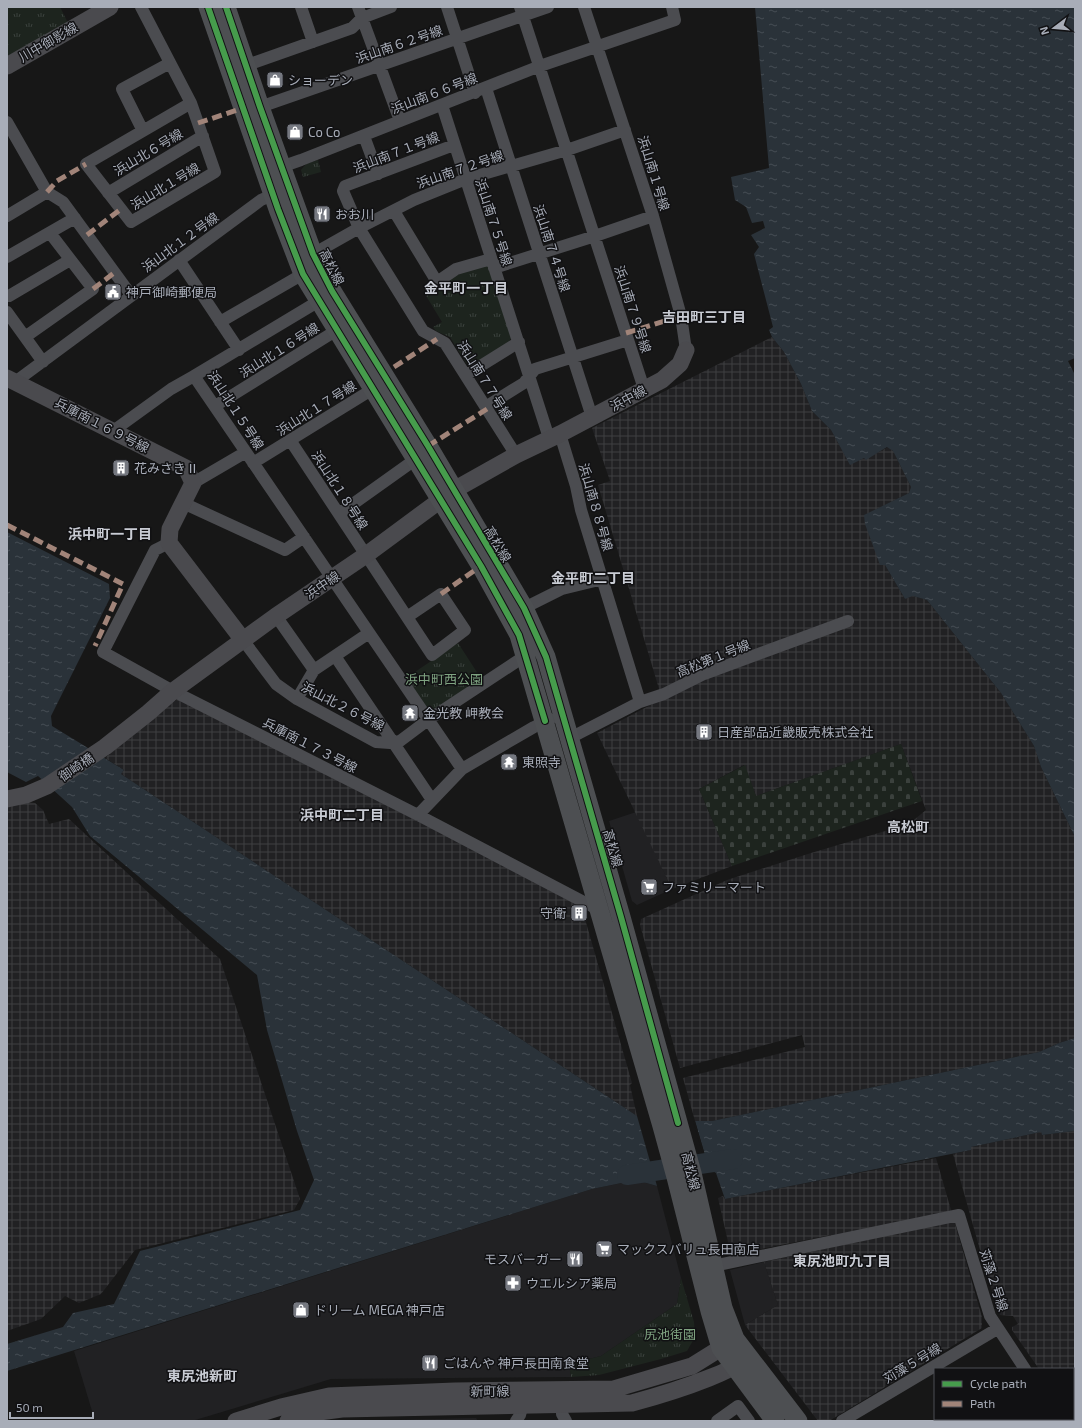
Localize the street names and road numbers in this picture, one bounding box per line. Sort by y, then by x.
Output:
street label: 川中御影線 [16,19,80,65]
street label: 浜山南６２号線 [353,22,445,66]
street label: 浜山南６６号線 [389,69,479,117]
street label: 浜山北６号線 [110,125,186,179]
street label: 浜山南７１号線 [351,128,441,176]
street label: 浜山南１号線 [635,133,673,213]
street label: 浜山南７２号線 [414,147,506,191]
street label: 浜山北１号線 [127,159,203,213]
street label: 浜山南７５号線 [472,176,516,268]
street label: 浜山南７４号線 [530,202,574,294]
street label: 浜山北１２号線 [138,209,222,275]
street label: 高松線 [316,246,348,288]
street label: 浜山南７９号線 [611,263,655,355]
street label: 浜山北１６号線 [236,319,322,381]
street label: 浜山南７７号線 [454,337,516,423]
street label: 浜山北１５号線 [205,367,267,453]
street label: 浜山北１７号線 [273,377,359,439]
street label: 浜中線 [607,382,649,414]
street label: 兵庫南１６９号線 [52,394,152,456]
street label: 浜山北１８号線 [309,447,371,533]
street label: 浜山南８８号線 [576,461,616,553]
street label: 高松線 [481,523,515,565]
street label: 浜中線 [301,567,343,603]
street label: 高松第１号線 [674,636,752,680]
street label: 浜山北２６号線 [299,678,387,734]
street label: 兵庫南１７３号線 [260,714,360,776]
street label: 御崎橋 [55,749,97,785]
street label: 高松線 [600,827,626,869]
street label: 高松線 [679,1150,703,1192]
street label: 苅藻２号線 [976,1247,1012,1313]
street label: 苅藻５号線 [880,1339,944,1387]
street label: 新町線 [470,1383,510,1399]

